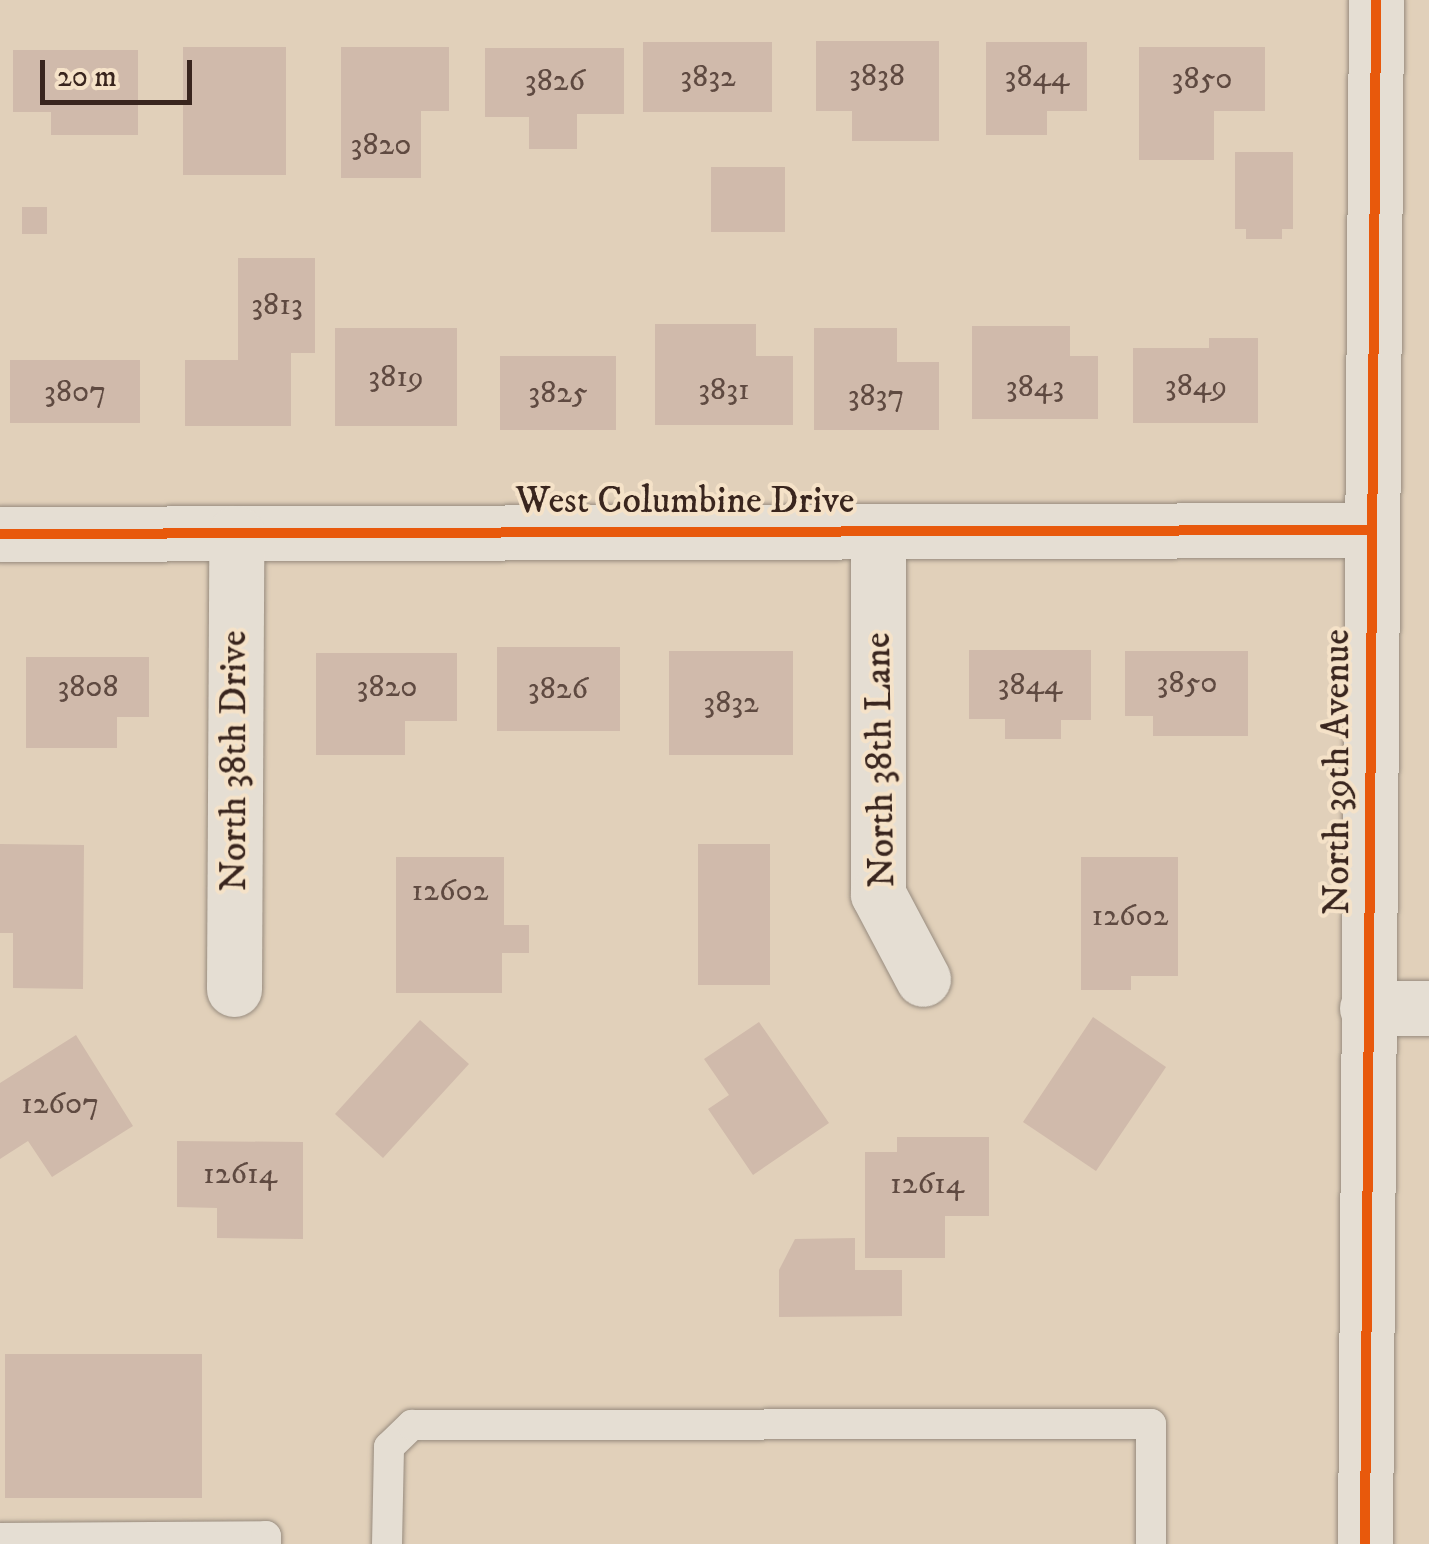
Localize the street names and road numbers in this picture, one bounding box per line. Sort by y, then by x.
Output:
street label: West Columbine Drive [515,479,855,525]
street label: North 39th Avenue [1315,629,1361,915]
street label: North 38th Drive [212,630,258,892]
street label: North 38th Lane [856,632,906,888]

